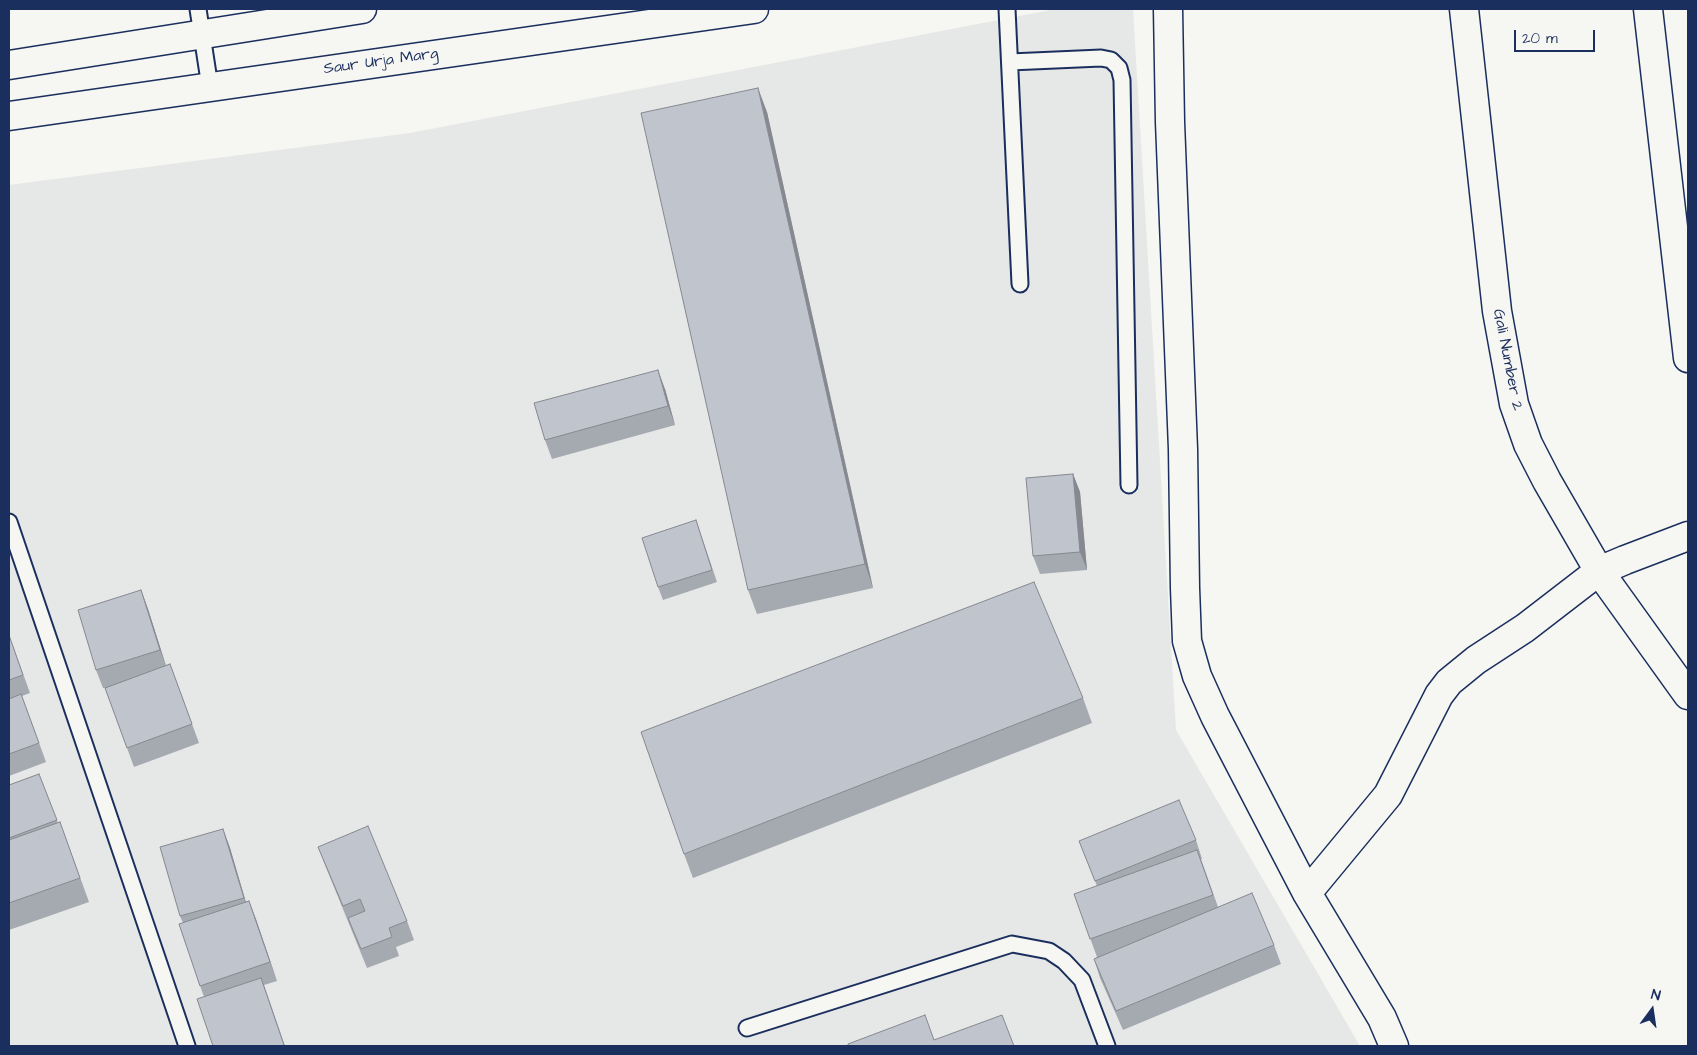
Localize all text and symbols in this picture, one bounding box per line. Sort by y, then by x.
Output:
scale bar [1517,20,1598,52]
text: 20 m [1522,28,1558,49]
street label: Saur Urja Marg [323,44,439,80]
street label: Gali Number 2 [1488,308,1526,412]
north arrow [1627,985,1677,1035]
text: N [1649,985,1662,1006]

